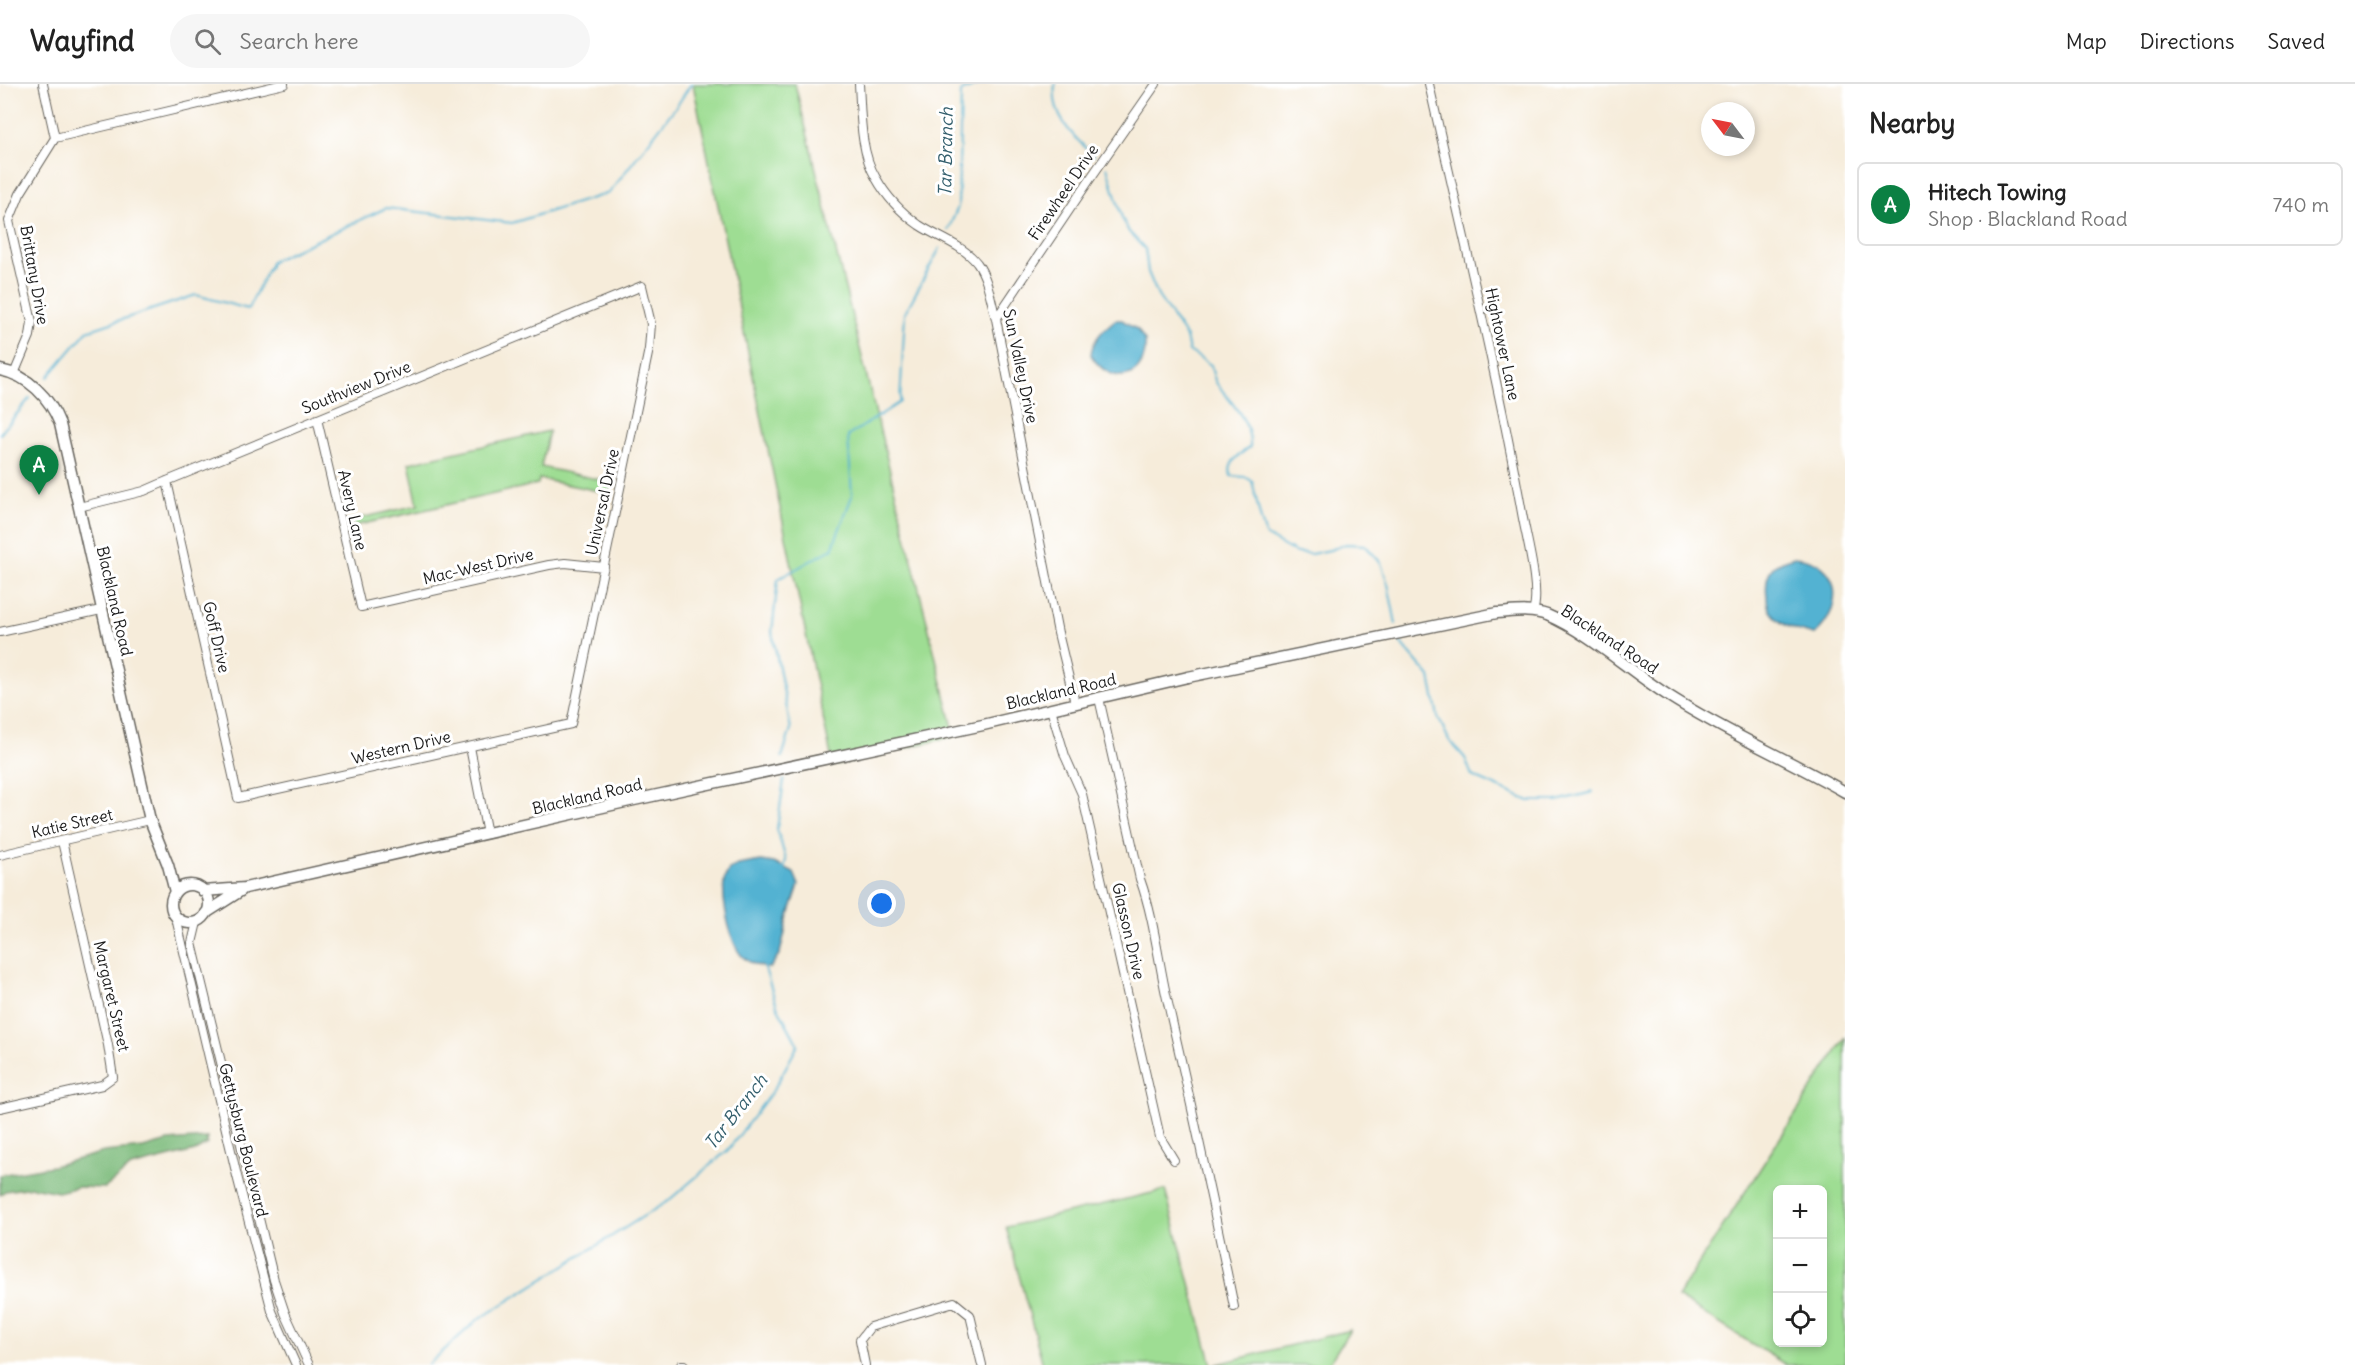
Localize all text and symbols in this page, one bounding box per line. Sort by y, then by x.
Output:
search box [170,14,590,68]
text: Wayfind [30,23,134,59]
icon: search [191,25,224,58]
text: Search here [239,27,359,55]
text: Map [2066,28,2107,55]
text: Directions [2140,28,2234,55]
text: Saved [2267,28,2325,55]
north arrow [1701,102,1755,156]
water label: Tar Branch [933,107,958,197]
text: Nearby [1869,107,1955,140]
street label: Firewheel Drive [1024,140,1102,244]
text: Hitech Towing [1928,178,2067,206]
text: A [1884,192,1897,217]
text: 740 m [2273,192,2329,217]
text: Shop · Blackland Road [1928,206,2127,231]
street label: Brittany Drive [16,224,54,326]
street label: Hightower Lane [1481,286,1525,402]
street label: Sun Valley Drive [999,307,1043,425]
street label: Southview Drive [299,356,413,418]
pin: A [20,446,58,495]
street label: Universal Drive [581,447,623,557]
street label: Avery Lane [334,468,372,552]
street label: Blackland Road [93,544,137,658]
street label: Mac-West Drive [421,544,535,588]
street label: Goff Drive [199,599,235,675]
street label: Blackland Road [1558,600,1662,678]
street label: Blackland Road [1004,669,1118,713]
street label: Western Drive [349,726,453,768]
street label: Blackland Road [530,774,644,818]
street label: Katie Street [29,804,115,842]
street label: Glasson Drive [1108,881,1150,981]
your location [867,889,896,918]
street label: Margaret Street [90,939,135,1054]
street label: Gettysburg Boulevard [215,1061,273,1219]
water label: Tar Branch [699,1069,773,1154]
map controls [1773,1185,1827,1347]
button: + [1773,1185,1827,1239]
button: − [1773,1239,1827,1293]
button: locate [1773,1293,1827,1347]

